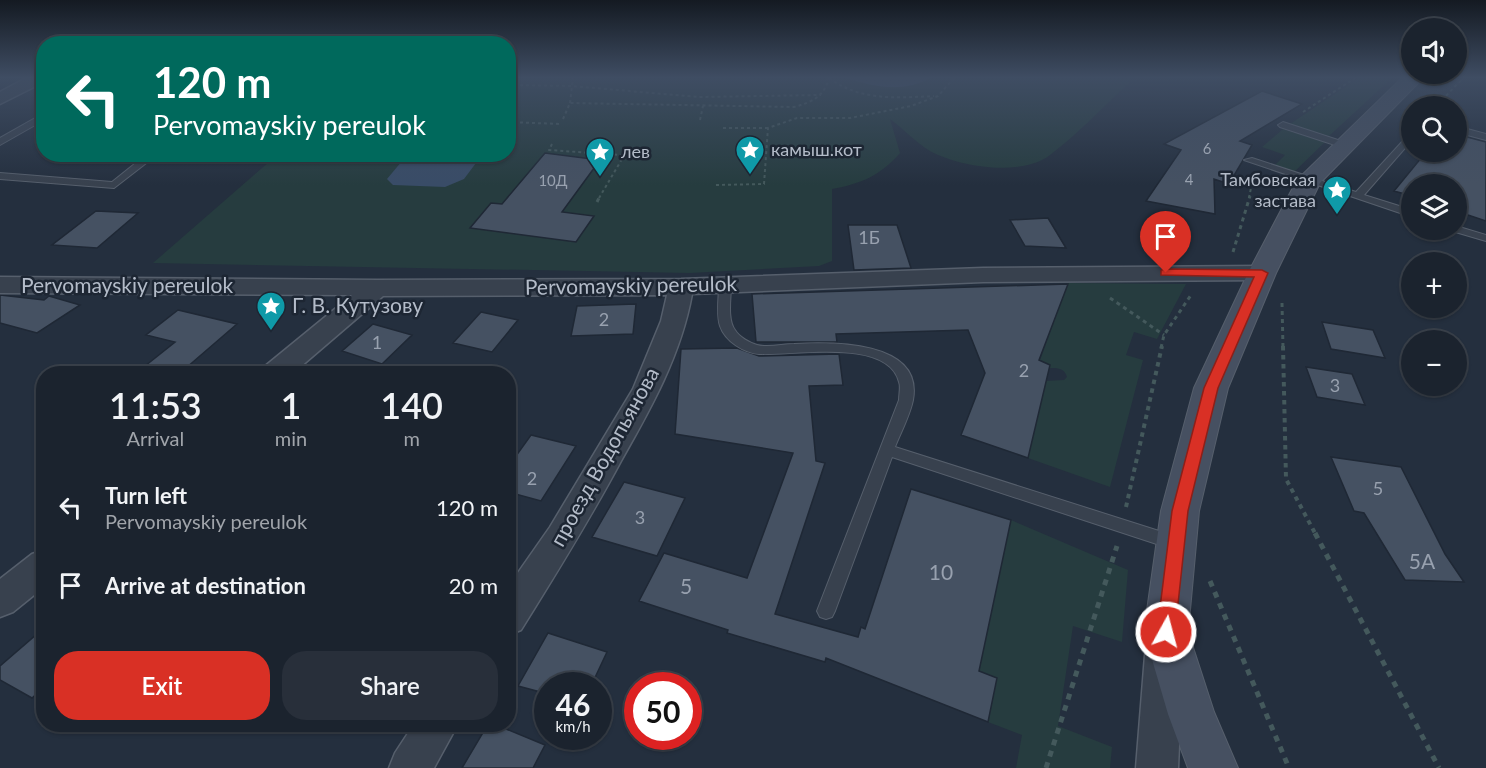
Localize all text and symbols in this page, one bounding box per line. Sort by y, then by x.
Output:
map controls [1401,18,1467,396]
button: sound [1401,18,1467,84]
text: 120 m [153,57,271,107]
icon: left [54,60,132,138]
button: search [1401,96,1467,162]
text: Pervomayskiy pereulok [153,108,426,141]
place icon: камыш.кот [734,134,766,176]
place icon: лев [584,136,616,178]
place label: камыш.кот [771,138,862,160]
house number: 6 [1203,139,1212,157]
place label: лев [621,140,650,162]
place label: Тамбовская застава [1220,168,1316,211]
house number: 4 [1185,170,1194,188]
house number: 10Д [538,171,568,189]
place icon: Тамбовская застава [1321,174,1353,216]
button: layers [1401,174,1467,240]
pin [1140,211,1191,273]
icon: arrive [1149,220,1182,253]
house number: 1Б [858,226,880,248]
button: + [1401,252,1467,318]
street label: Pervomayskiy pereulok [525,270,738,299]
street label: Pervomayskiy pereulok [21,272,233,297]
place icon: Г. В. Кутузову [255,290,287,332]
place label: Г. В. Кутузову [292,292,423,317]
house number: 2 [599,308,609,330]
button: − [1401,330,1467,396]
house number: 1 [372,331,382,353]
house number: 2 [1019,359,1029,381]
street label: проезд Водопьянова [544,362,663,550]
house number: 3 [1330,374,1340,396]
text: 11:53 [109,383,202,427]
text: 1 [281,383,301,427]
text: 140 [380,383,443,427]
text: Arrival [127,426,184,450]
text: min [275,426,307,450]
text: m [403,426,420,450]
house number: 2 [527,467,537,489]
house number: 5 [1373,477,1383,499]
text: Turn left [105,482,187,509]
icon: left [54,491,87,524]
text: 120 m [436,494,498,521]
house number: 3 [635,506,645,528]
text: Pervomayskiy pereulok [105,509,307,533]
house number: 5А [1409,548,1436,573]
house number: 10 [929,559,953,584]
icon: arrive [54,569,87,602]
text: Arrive at destination [105,572,306,599]
text: 20 m [449,572,498,599]
house number: 5 [680,573,692,598]
position arrow [1134,600,1198,664]
button: Exit [54,651,270,720]
button: Share [282,651,498,720]
speed limit sign: 50 [624,672,702,750]
text: 46 [556,686,590,722]
text: km/h [555,717,591,735]

